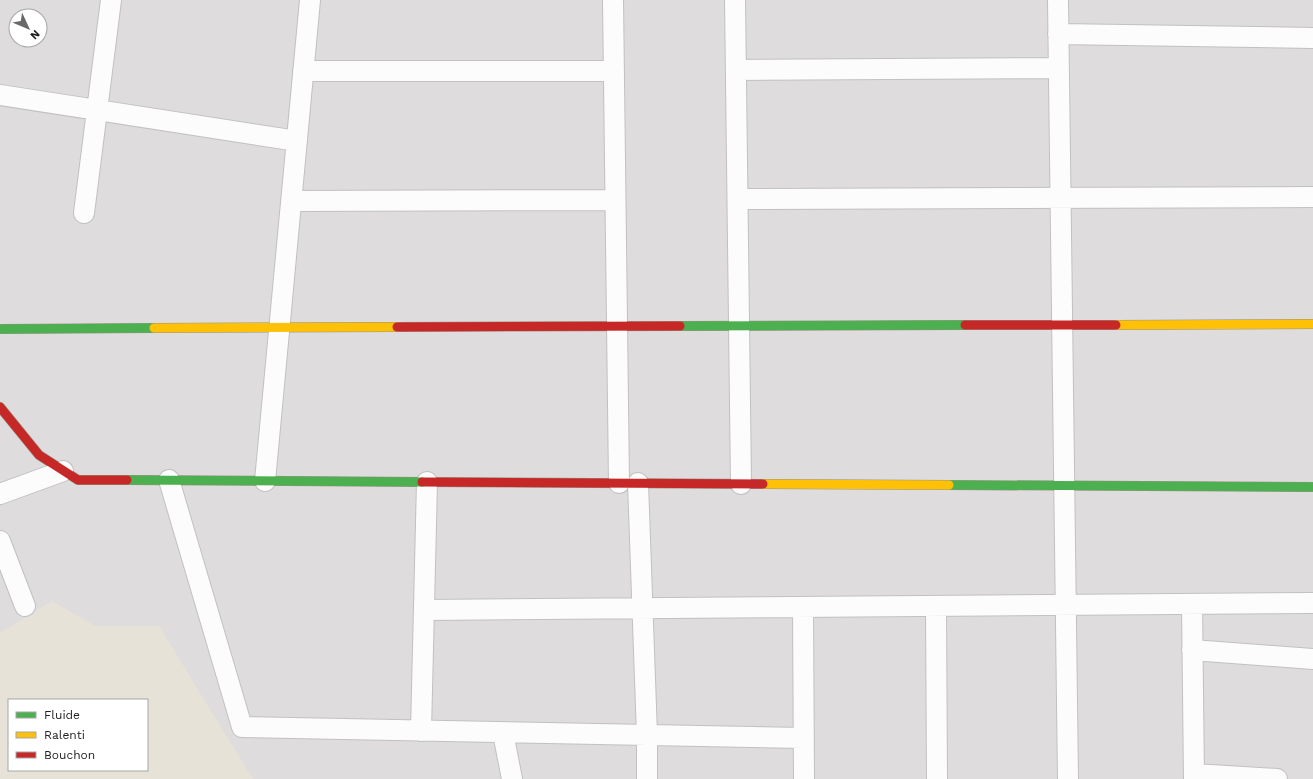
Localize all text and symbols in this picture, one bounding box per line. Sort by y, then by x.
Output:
north arrow [8,8,48,48]
text: N [27,27,42,42]
legend [8,699,148,771]
text: Fluide [44,708,80,722]
text: Ralenti [44,728,85,742]
text: Bouchon [44,748,95,762]

